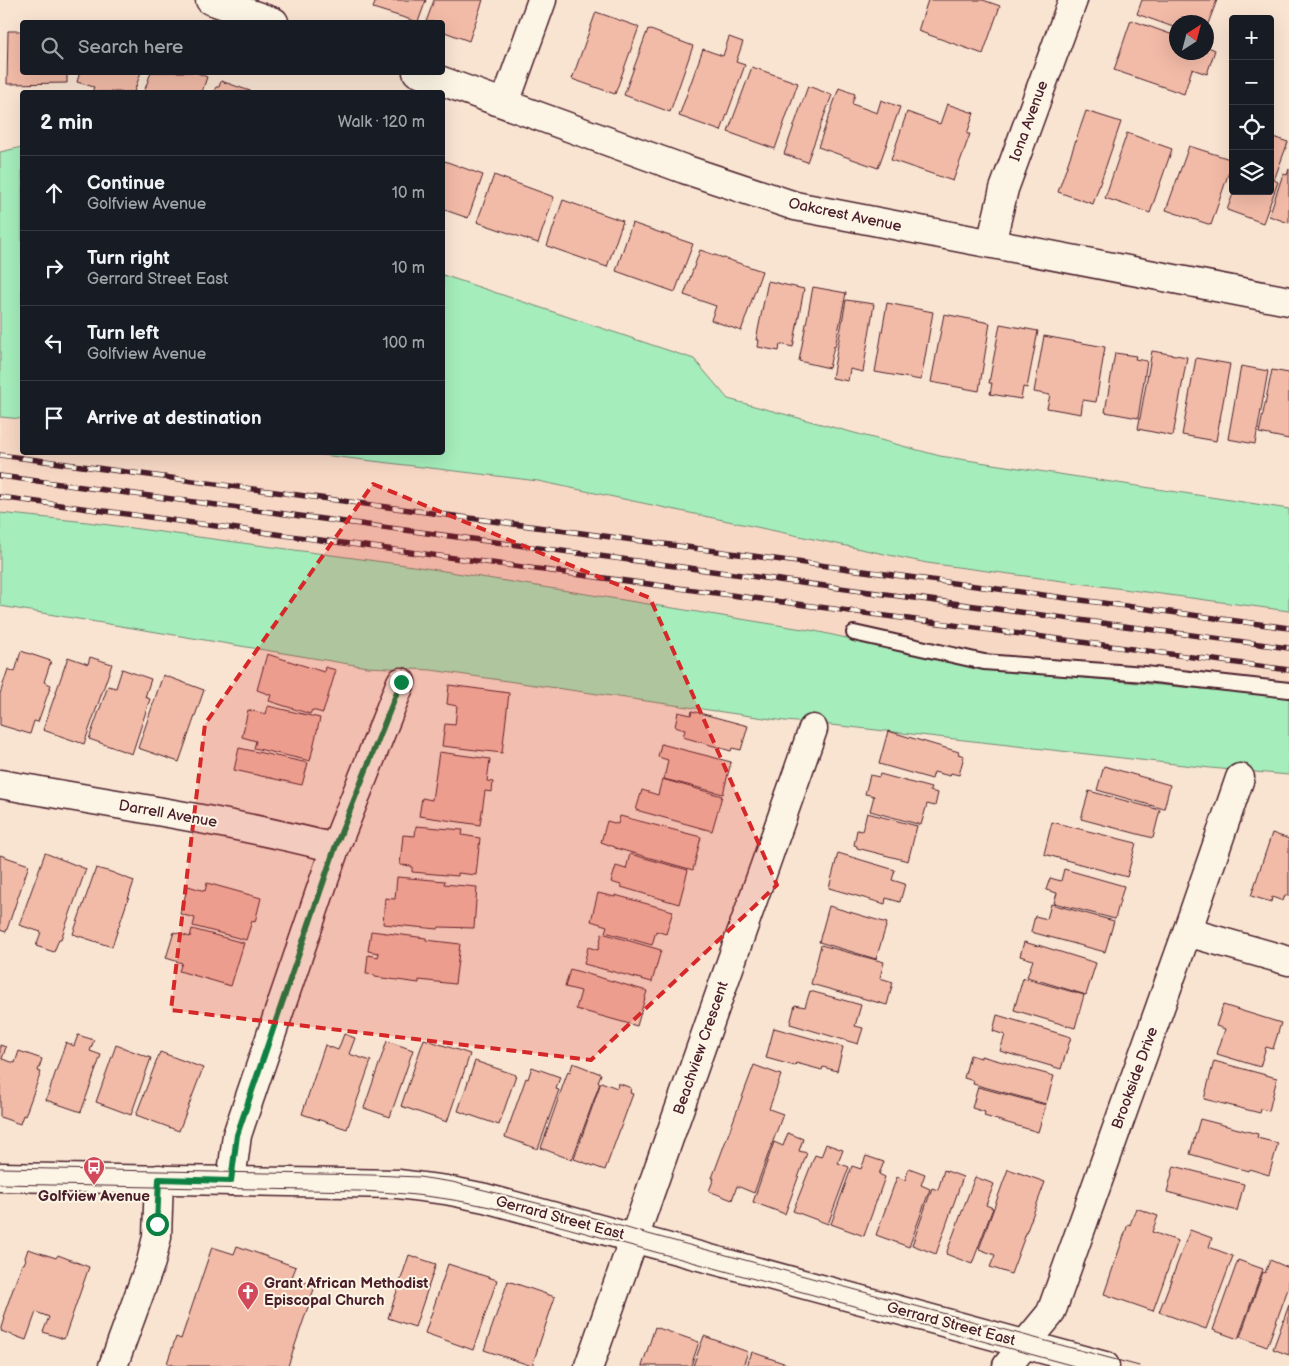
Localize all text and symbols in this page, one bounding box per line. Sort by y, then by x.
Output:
north arrow [1169,15,1214,60]
map controls [1229,15,1274,195]
button: + [1229,15,1274,60]
search box [20,20,445,75]
icon: search [38,34,66,62]
text: Search here [78,36,183,59]
button: − [1229,60,1274,105]
street label: Iona Avenue [1006,78,1052,164]
button: locate [1229,105,1274,150]
text: 2 min [40,110,93,135]
text: Walk · 120 m [338,113,425,132]
button: layers [1229,150,1274,195]
text: Continue [87,172,165,195]
icon: ahead [40,179,68,207]
text: 10 m [392,184,425,203]
street label: Oakcrest Avenue [787,194,903,236]
text: Golfview Avenue [87,195,206,214]
text: Turn right [87,247,170,270]
icon: right [40,254,68,282]
text: 10 m [392,259,425,278]
text: Gerrard Street East [87,270,228,289]
text: Turn left [87,322,159,345]
icon: left [40,329,68,357]
text: 100 m [382,334,425,353]
text: Golfview Avenue [87,345,206,364]
icon: arrive [40,404,68,432]
text: Arrive at destination [87,407,262,430]
route end [390,671,413,694]
street label: Darrell Avenue [117,796,219,832]
street label: Beachview Crescent [669,978,733,1117]
street label: Brookside Drive [1108,1024,1162,1132]
bus stop icon: Golfview Avenue [82,1155,106,1186]
place label: Golfview Avenue [38,1187,150,1206]
street label: Gerrard Street East [494,1192,627,1244]
route start [146,1213,169,1236]
place label: Grant African Methodist Episcopal Church [264,1274,428,1310]
church icon: Grant African Methodist Episcopal Church [236,1280,260,1311]
street label: Gerrard Street East [885,1298,1018,1350]

